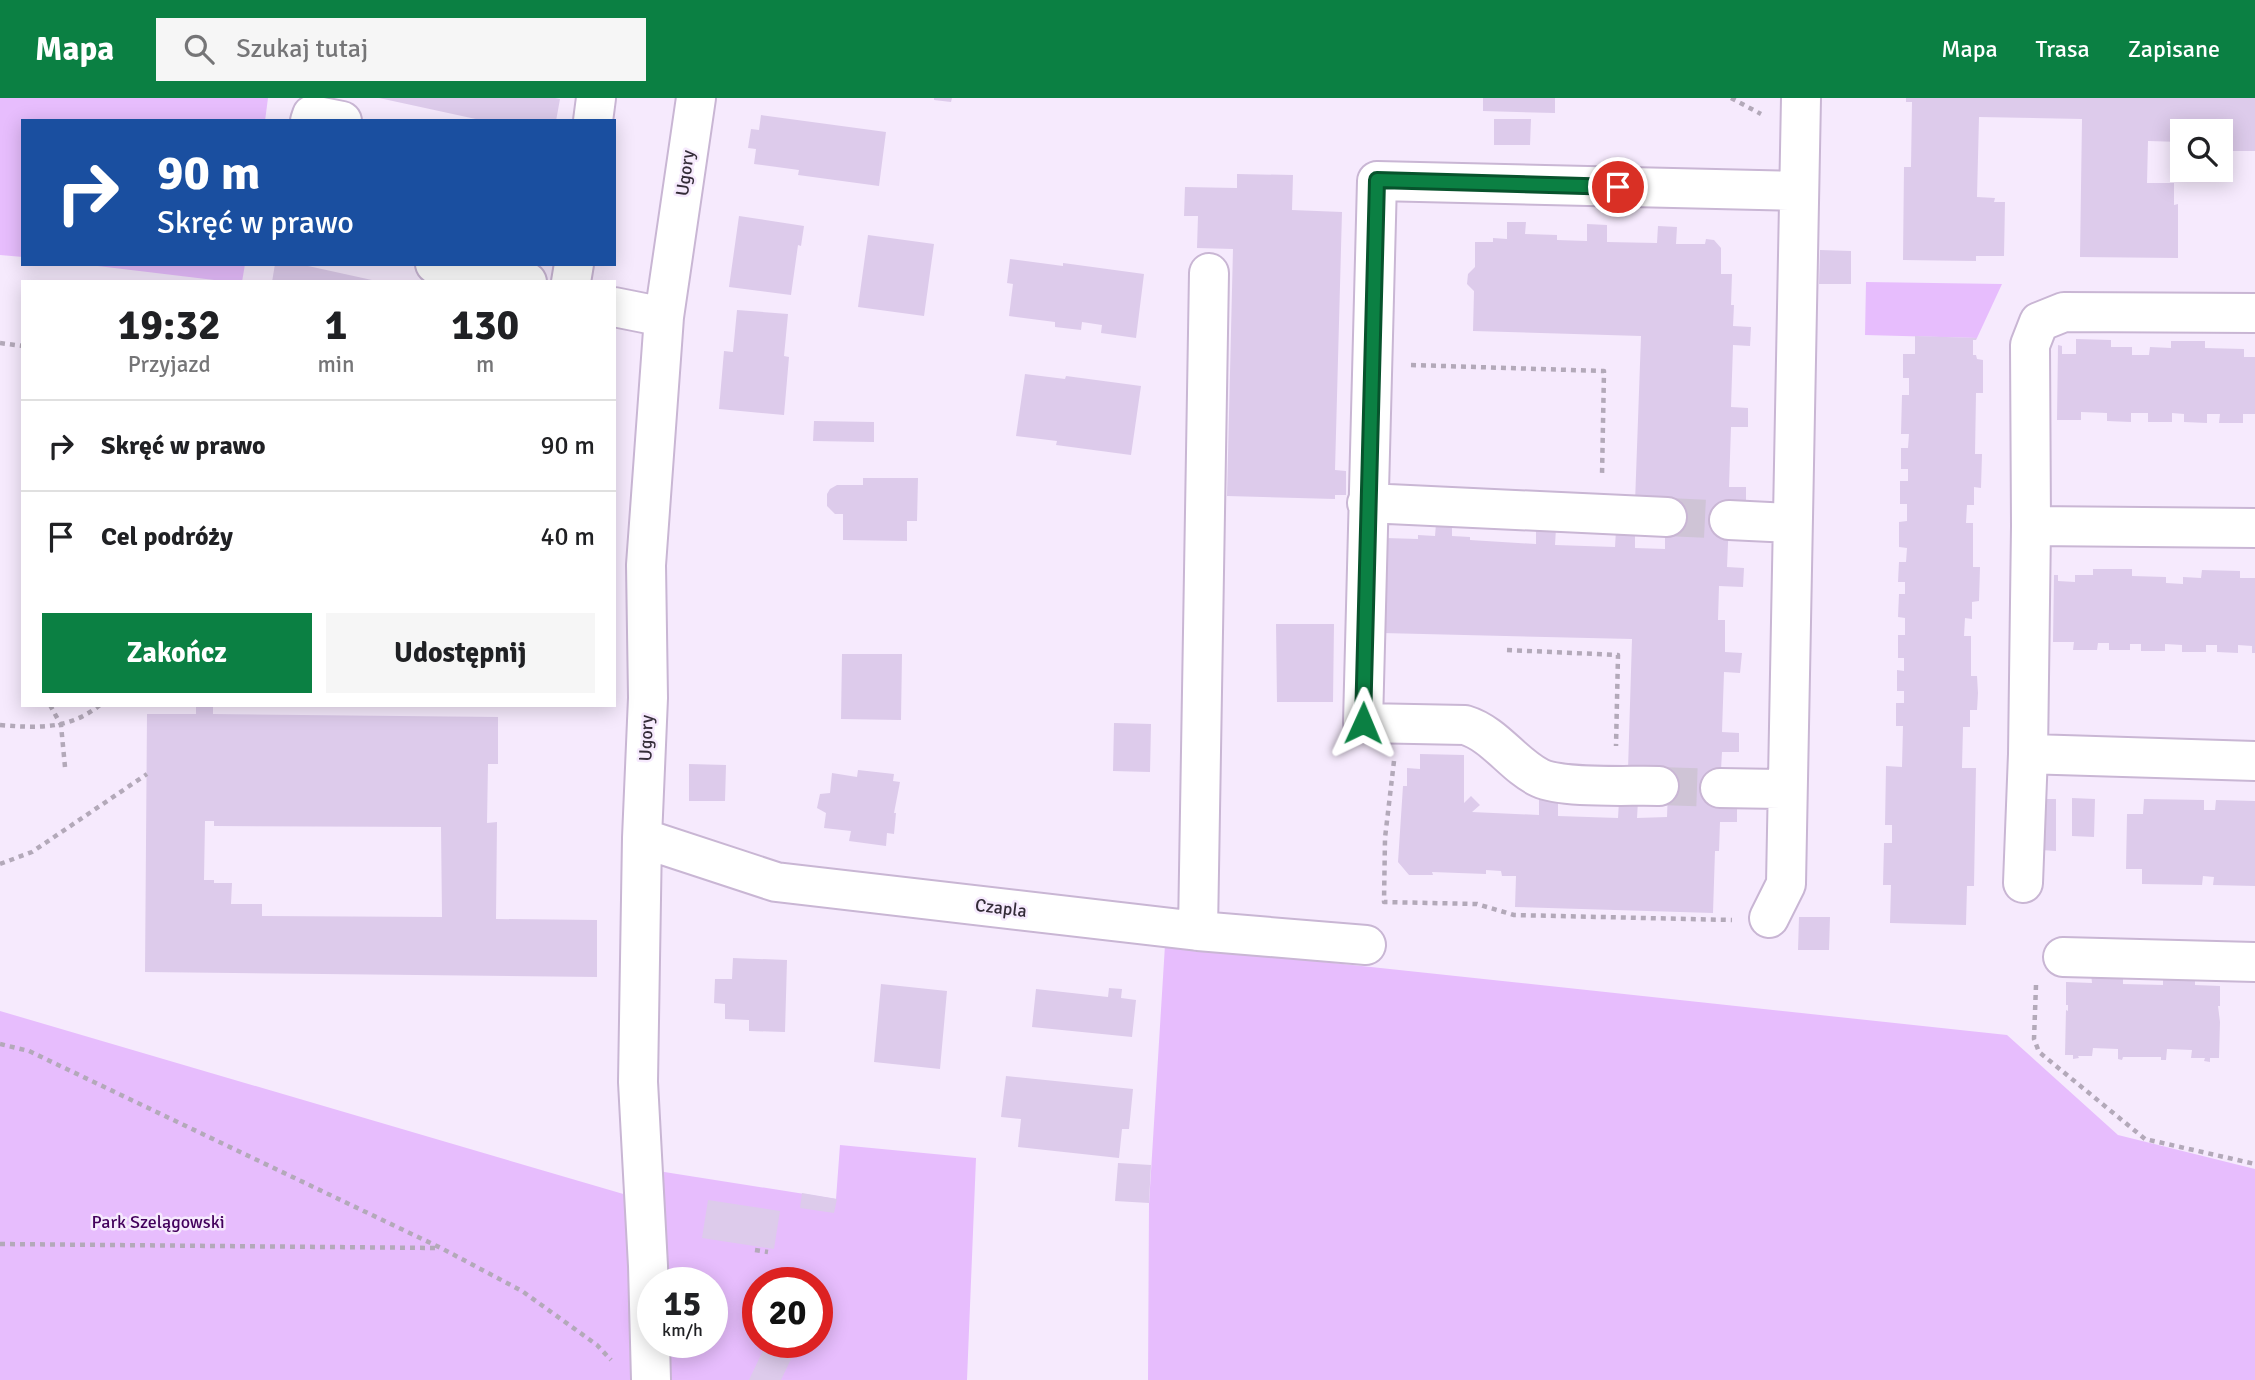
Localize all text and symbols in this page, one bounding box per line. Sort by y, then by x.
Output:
search box [156,18,646,81]
text: Mapa [35,29,114,70]
icon: search [180,30,218,68]
text: Szukaj tutaj [236,33,368,65]
text: Mapa [1941,34,1998,64]
text: Trasa [2036,34,2090,64]
text: Zapisane [2128,34,2220,64]
map controls [2170,119,2233,182]
button: search [2170,119,2233,182]
text: 90 m [157,143,260,203]
icon: right [42,147,133,238]
street label: Ugory [671,148,699,198]
pin [1588,157,1648,217]
icon: arrive [1599,168,1637,206]
text: Skręć w prawo [157,203,354,242]
text: 19:32 [118,300,221,351]
text: 1 [325,300,347,351]
text: 130 [451,300,519,351]
text: Przyjazd [128,350,211,379]
text: min [317,350,355,379]
text: m [476,350,494,379]
icon: right [42,427,80,465]
text: Skręć w prawo [101,430,266,462]
text: 90 m [540,430,595,462]
icon: arrive [42,518,80,556]
text: Cel podróży [101,521,233,553]
text: 40 m [540,521,595,553]
button: Zakończ [42,613,312,693]
button: Udostępnij [326,613,595,693]
position arrow [1326,686,1400,760]
street label: Ugory [634,714,658,762]
street label: Czapla [974,894,1028,922]
park label: Park Szelągowski [91,1211,225,1233]
speed limit sign: 20 [742,1267,833,1358]
text: 15 [664,1282,701,1325]
text: km/h [662,1319,703,1341]

